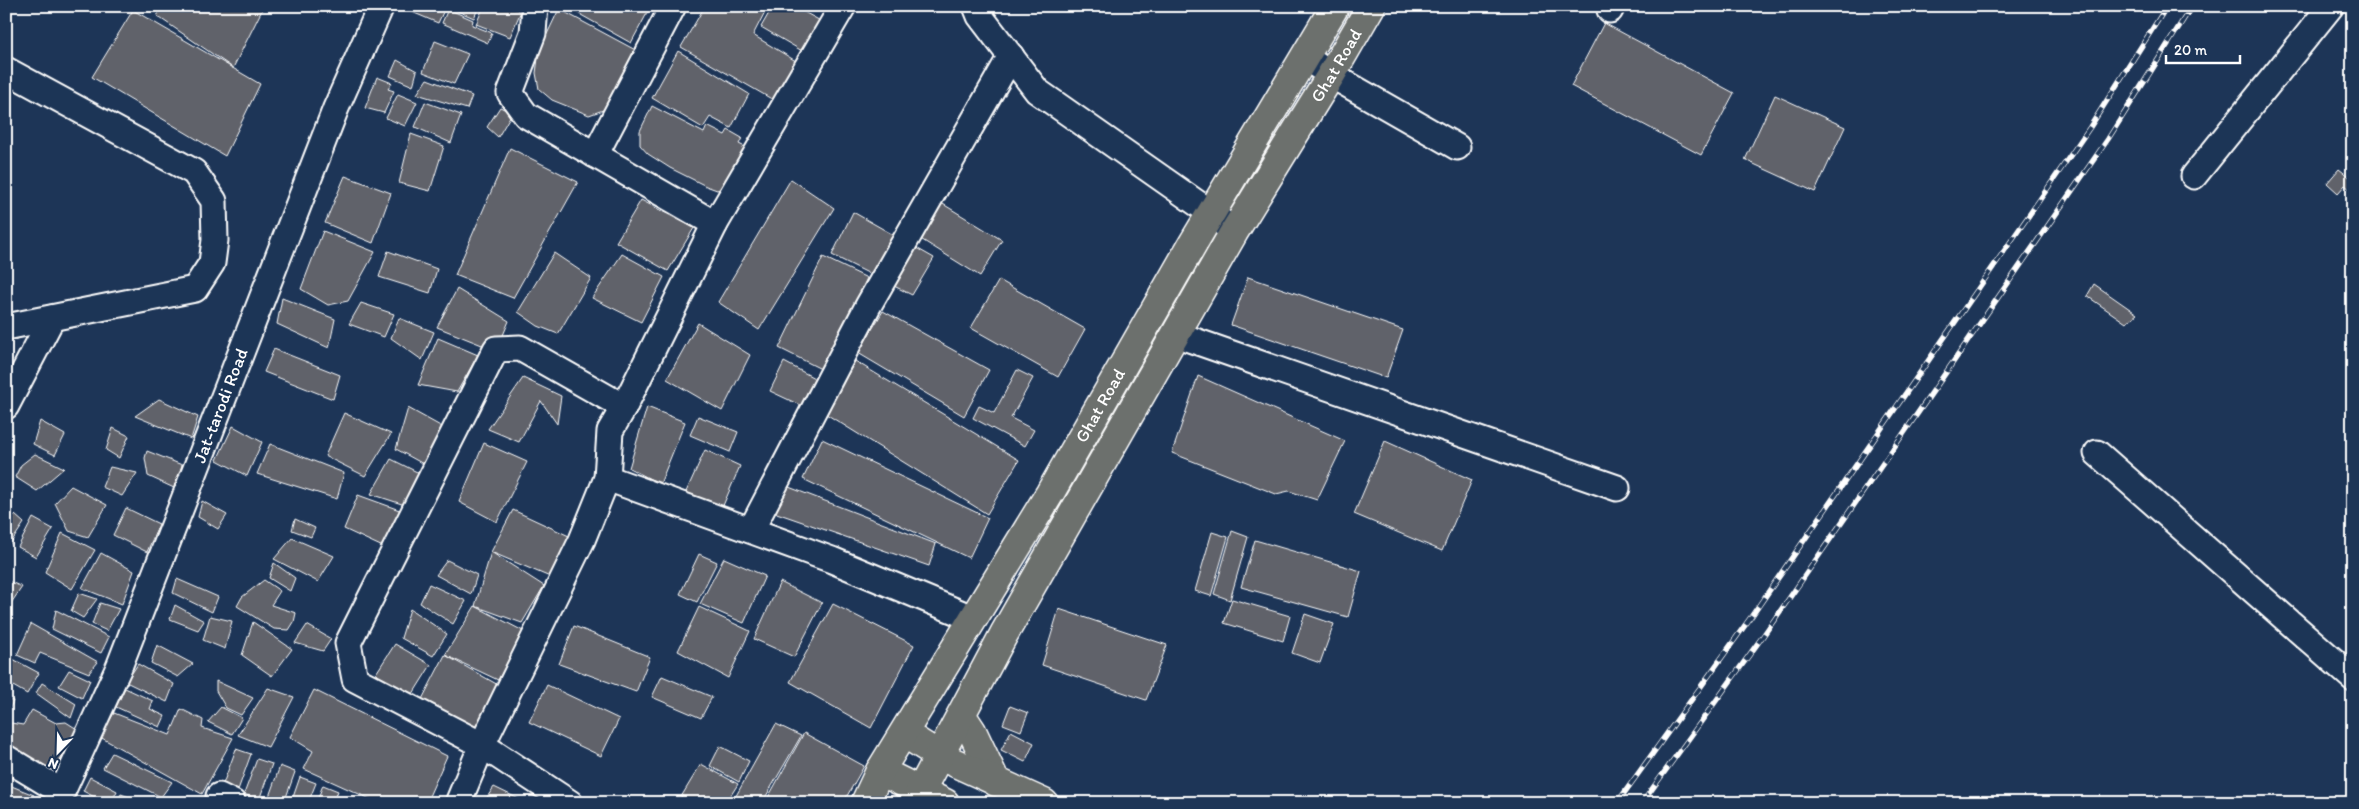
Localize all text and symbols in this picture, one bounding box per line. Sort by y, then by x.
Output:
street label: Ghat Road [1306,25,1367,106]
scale bar [2166,32,2240,64]
text: 20 m [2174,41,2208,59]
street label: Jat-tarodi Road [188,345,253,466]
street label: Ghat Road [1070,364,1130,446]
north arrow [32,726,82,776]
text: N [45,754,61,773]

